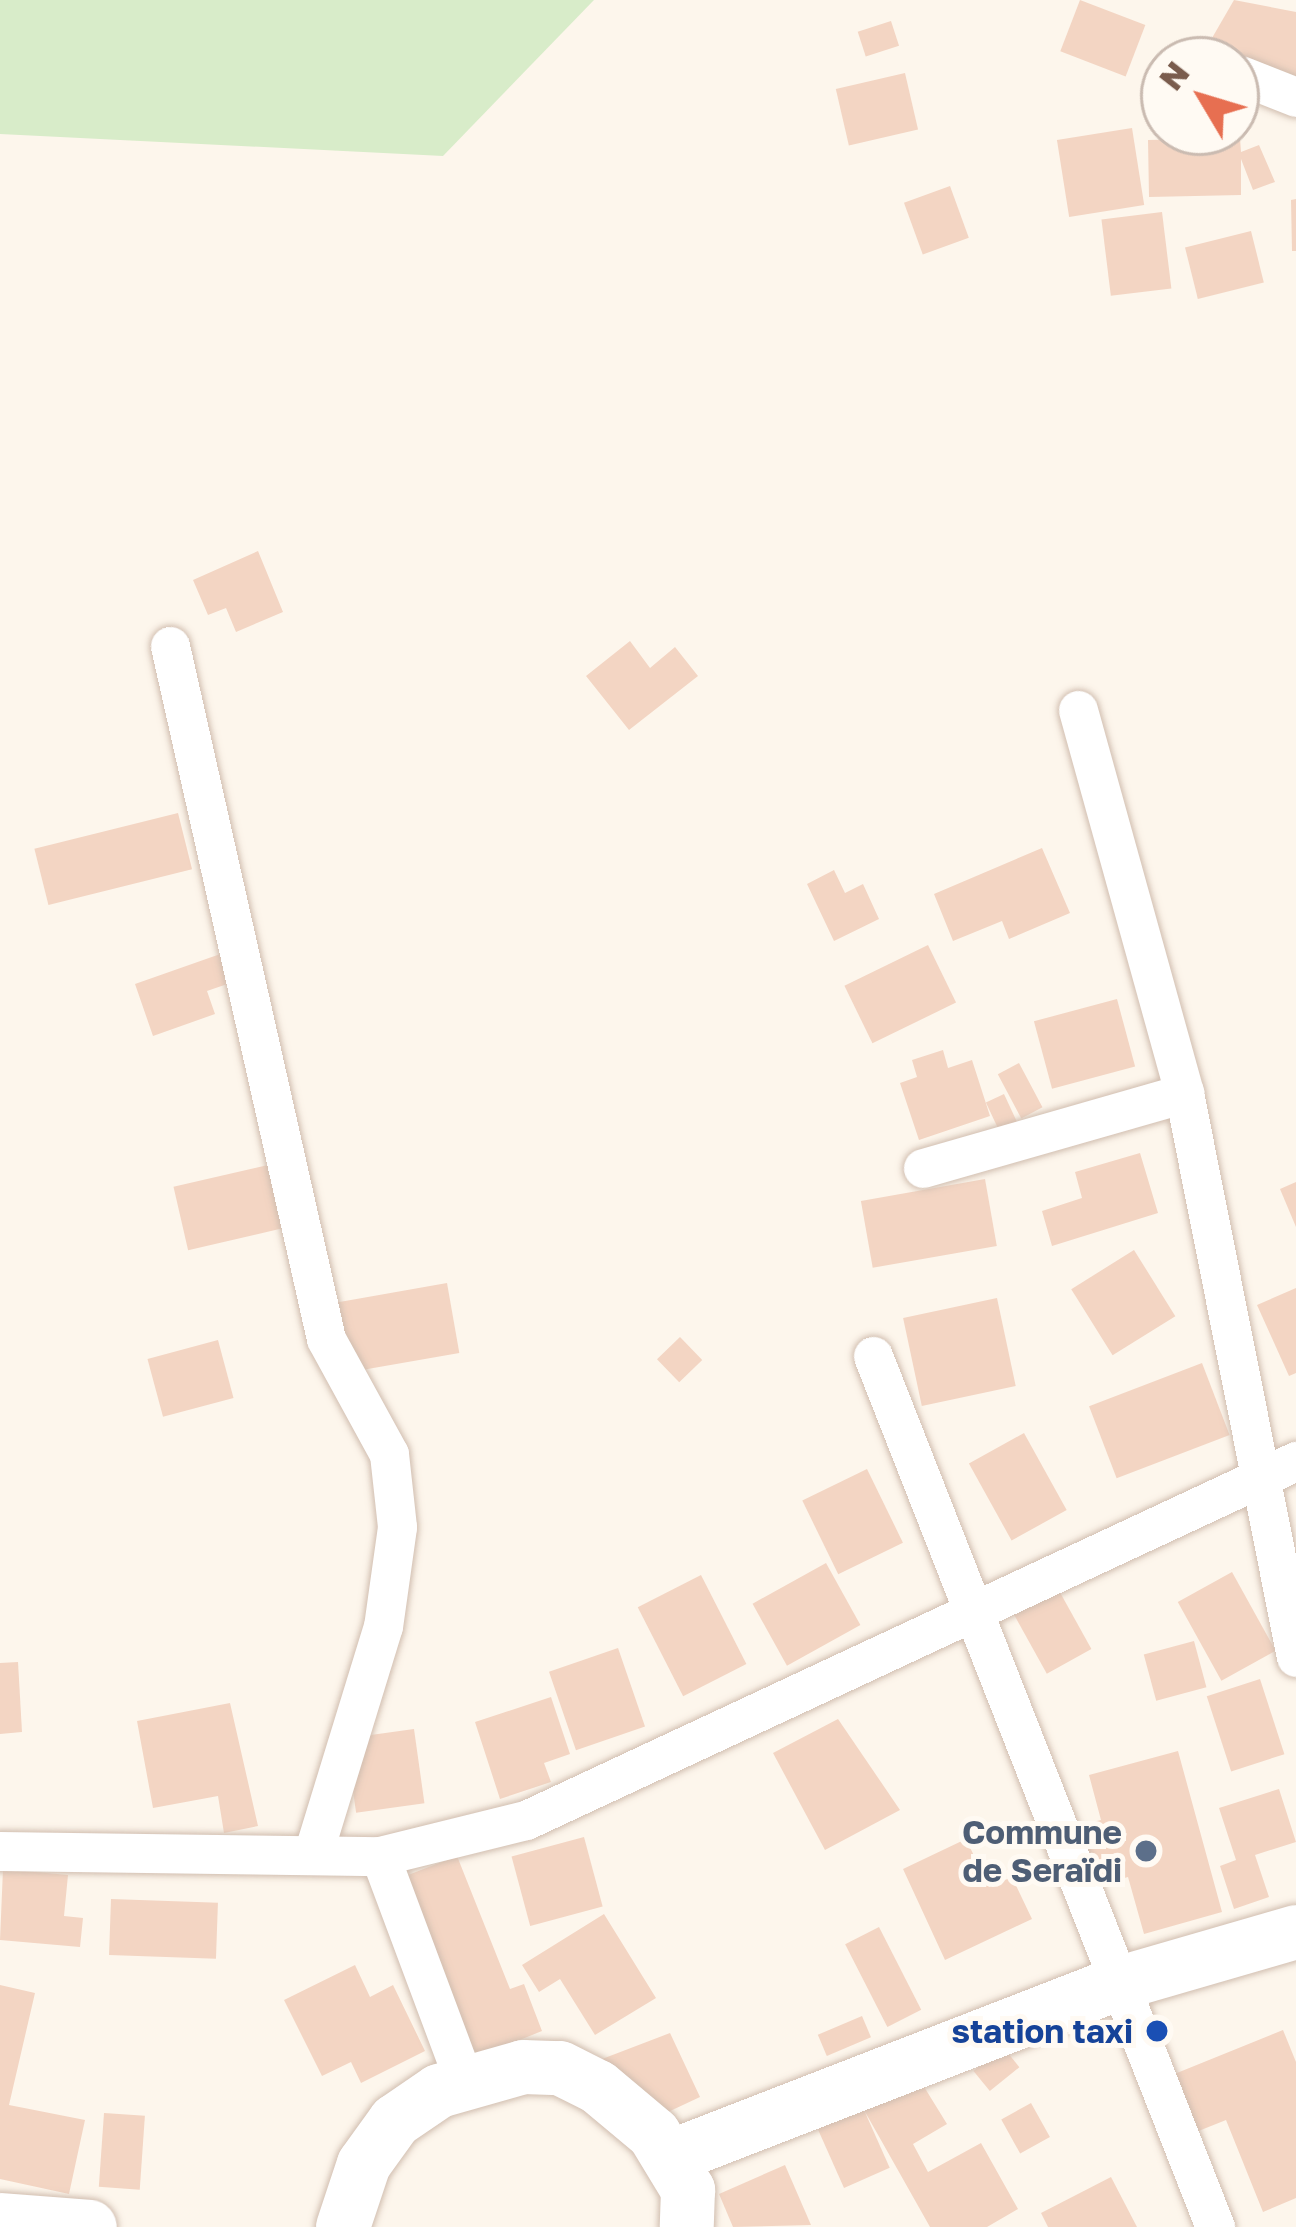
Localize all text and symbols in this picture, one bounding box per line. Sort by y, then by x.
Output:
north arrow [1140,36,1260,156]
text: N [1151,53,1197,97]
place label: Commune de Seraïdi [962,1812,1122,1890]
marker: Commune de Seraïdi [1133,1838,1159,1864]
place label: station taxi [952,2011,1133,2051]
marker: station taxi [1144,2018,1170,2044]

